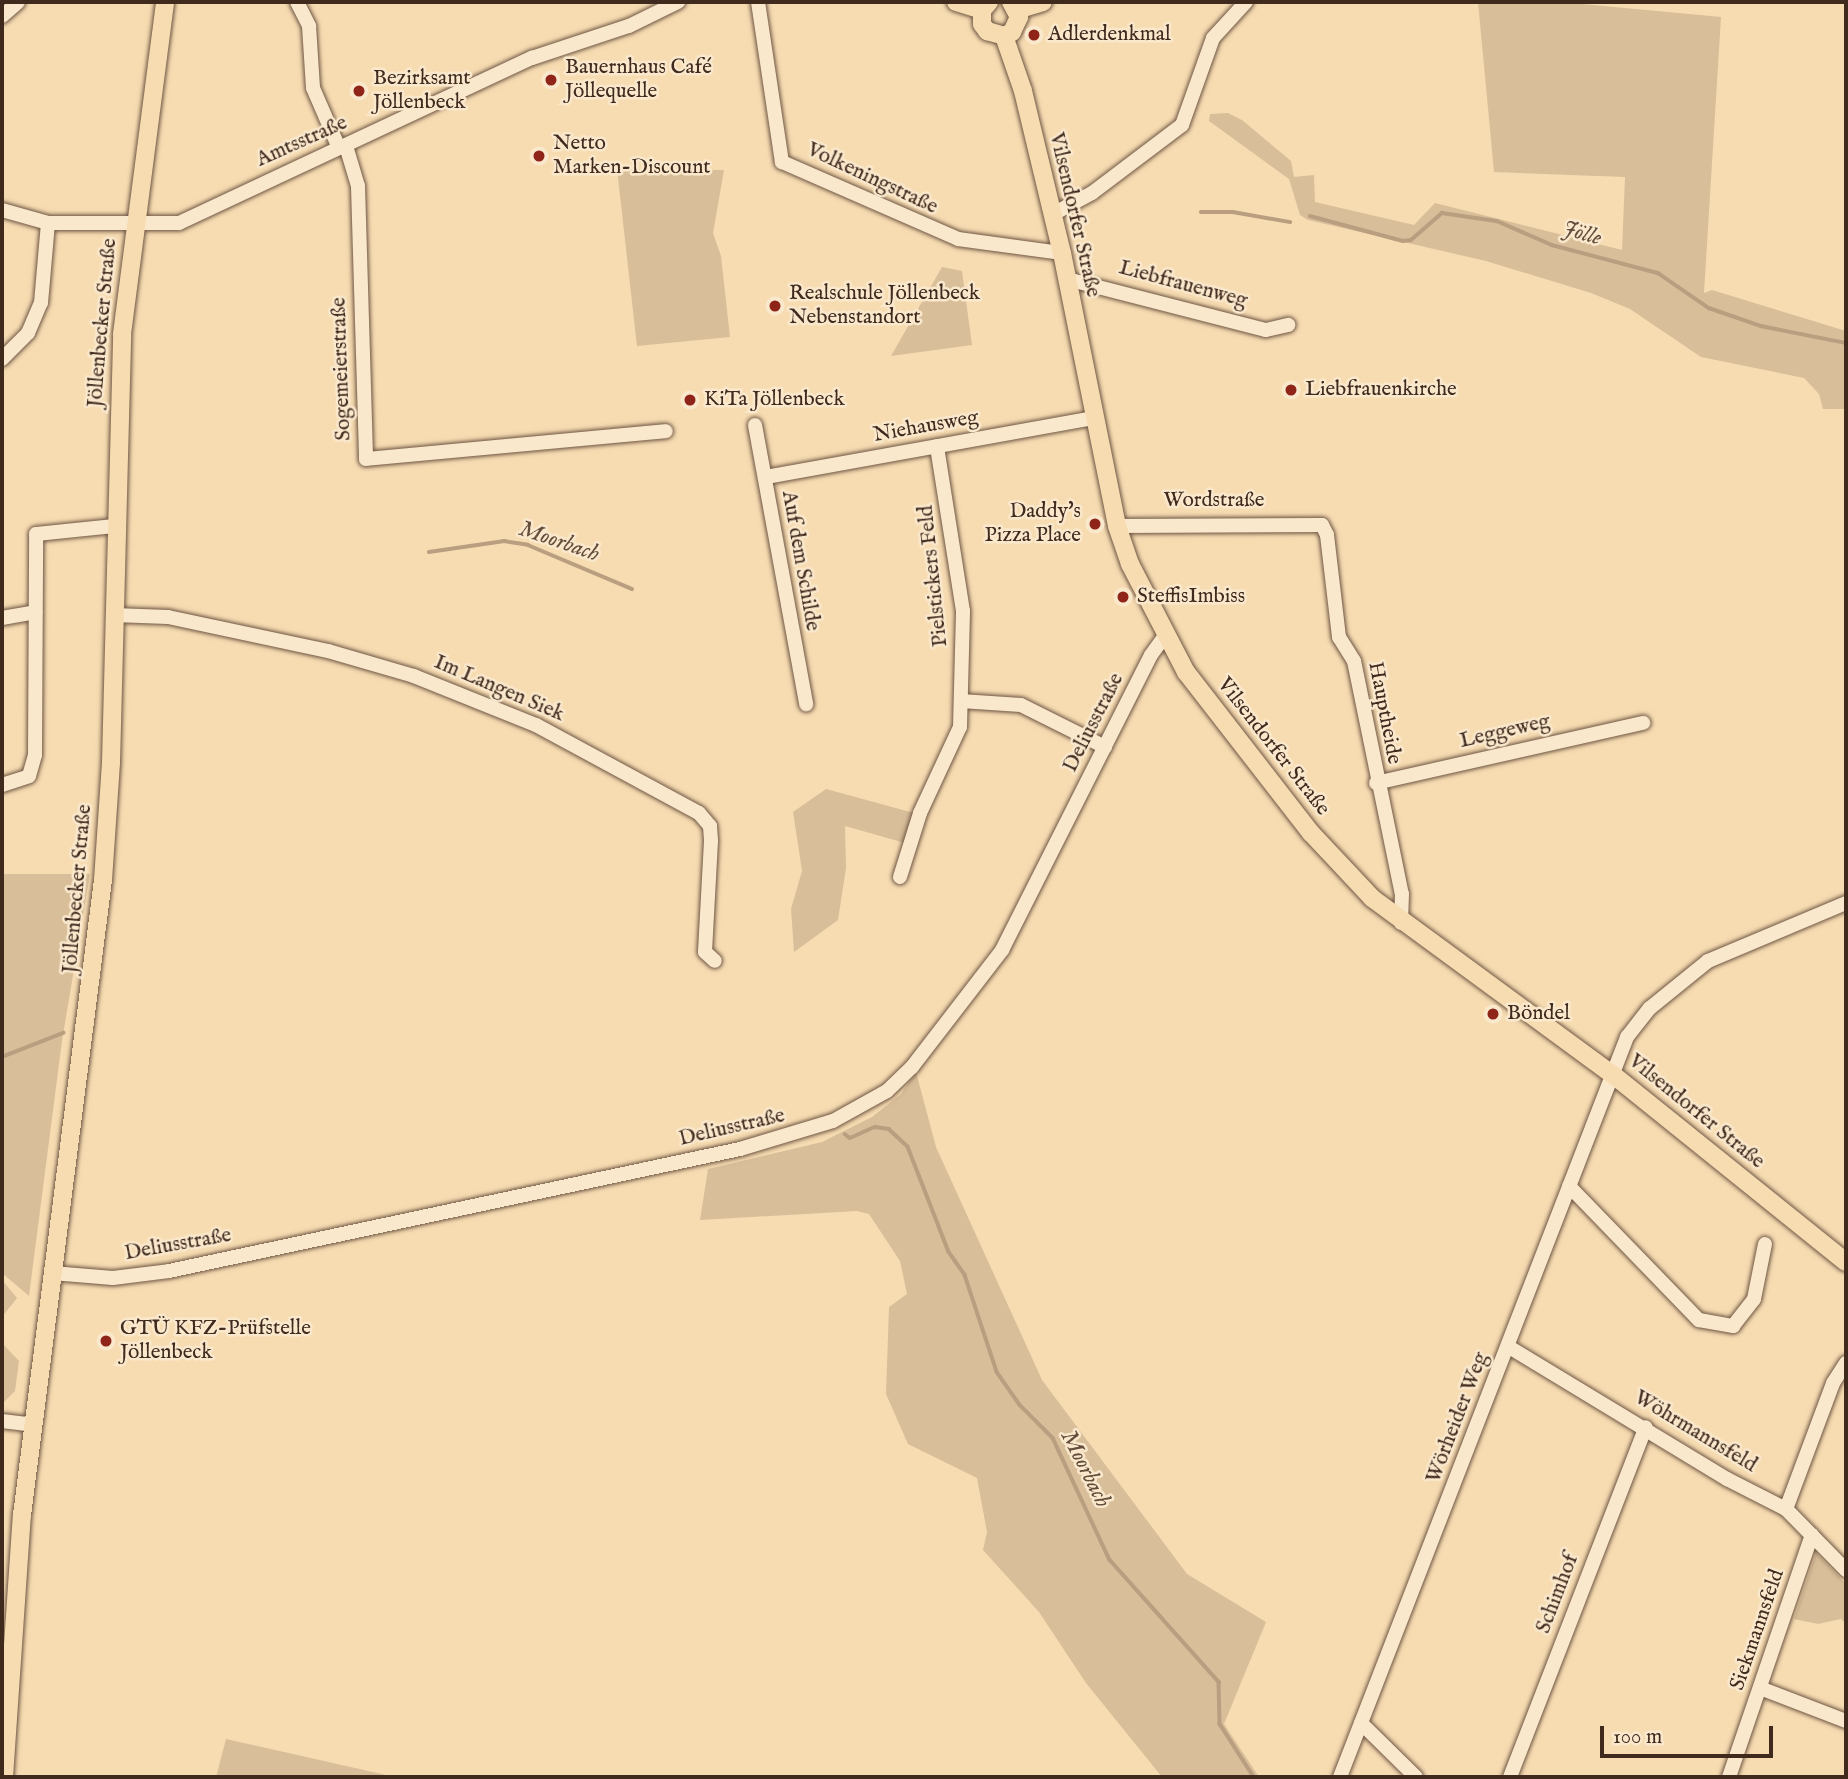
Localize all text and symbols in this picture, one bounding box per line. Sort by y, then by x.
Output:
place label: Adlerdenkmal [1048,22,1171,48]
marker: Adlerdenkmal [1026,27,1042,43]
place label: Bauernhaus Café Jöllequelle [565,55,712,105]
place label: Bezirksamt Jöllenbeck [373,66,471,116]
marker: Bauernhaus Café Jöllequelle [543,72,559,88]
marker: Bezirksamt Jöllenbeck [351,83,367,99]
street label: Amtsstraße [253,111,351,173]
street label: Vilsendorfer Straße [1043,130,1105,300]
place label: Netto Marken-Discount [553,131,710,181]
street label: Volkeningstraße [803,138,941,220]
marker: Netto Marken-Discount [531,148,547,164]
water label: Jölle [1559,215,1605,253]
street label: Jöllenbecker Straße [83,237,123,409]
street label: Liebfrauenweg [1116,256,1250,314]
place label: Realschule Jöllenbeck Nebenstandort [789,281,980,331]
street label: Sogemeierstraße [327,297,357,441]
marker: Realschule Jöllenbeck Nebenstandort [767,298,783,314]
place label: Liebfrauenkirche [1305,377,1457,403]
marker: Liebfrauenkirche [1283,382,1299,398]
place label: KiTa Jöllenbeck [704,387,845,413]
marker: KiTa Jöllenbeck [682,392,698,408]
street label: Niehausweg [871,405,981,449]
street label: Wordstraße [1164,488,1264,514]
street label: Auf dem Schilde [775,489,825,633]
place label: Daddy's Pizza Place [985,499,1081,549]
street label: Pielstickers Feld [914,504,954,648]
water label: Moorbach [515,515,603,569]
marker: Daddy's Pizza Place [1087,516,1103,532]
place label: SteffisImbiss [1137,584,1245,610]
marker: SteffisImbiss [1115,589,1131,605]
street label: Im Langen Siek [430,650,568,728]
street label: Hauptheide [1362,660,1406,766]
street label: Deliusstraße [1058,669,1130,777]
street label: Vilsendorfer Straße [1211,673,1335,821]
street label: Leggeweg [1457,709,1553,755]
street label: Jöllenbecker Straße [58,803,98,975]
place label: Böndel [1507,1001,1570,1027]
marker: Böndel [1485,1006,1501,1022]
street label: Vilsendorfer Straße [1623,1049,1769,1175]
street label: Deliusstraße [677,1104,787,1152]
street label: Deliusstraße [123,1223,233,1267]
place label: GTÜ KFZ-Prüfstelle Jöllenbeck [120,1316,311,1366]
marker: GTÜ KFZ-Prüfstelle Jöllenbeck [98,1333,114,1349]
street label: Wörheider Weg [1422,1349,1494,1487]
street label: Wöhrmannsfeld [1629,1385,1761,1479]
water label: Moorbach [1054,1426,1116,1512]
street label: Schimhof [1531,1551,1585,1637]
street label: Siekmannsfeld [1726,1566,1790,1694]
scale bar [1603,1712,1776,1756]
text: 100 m [1613,1724,1662,1751]

